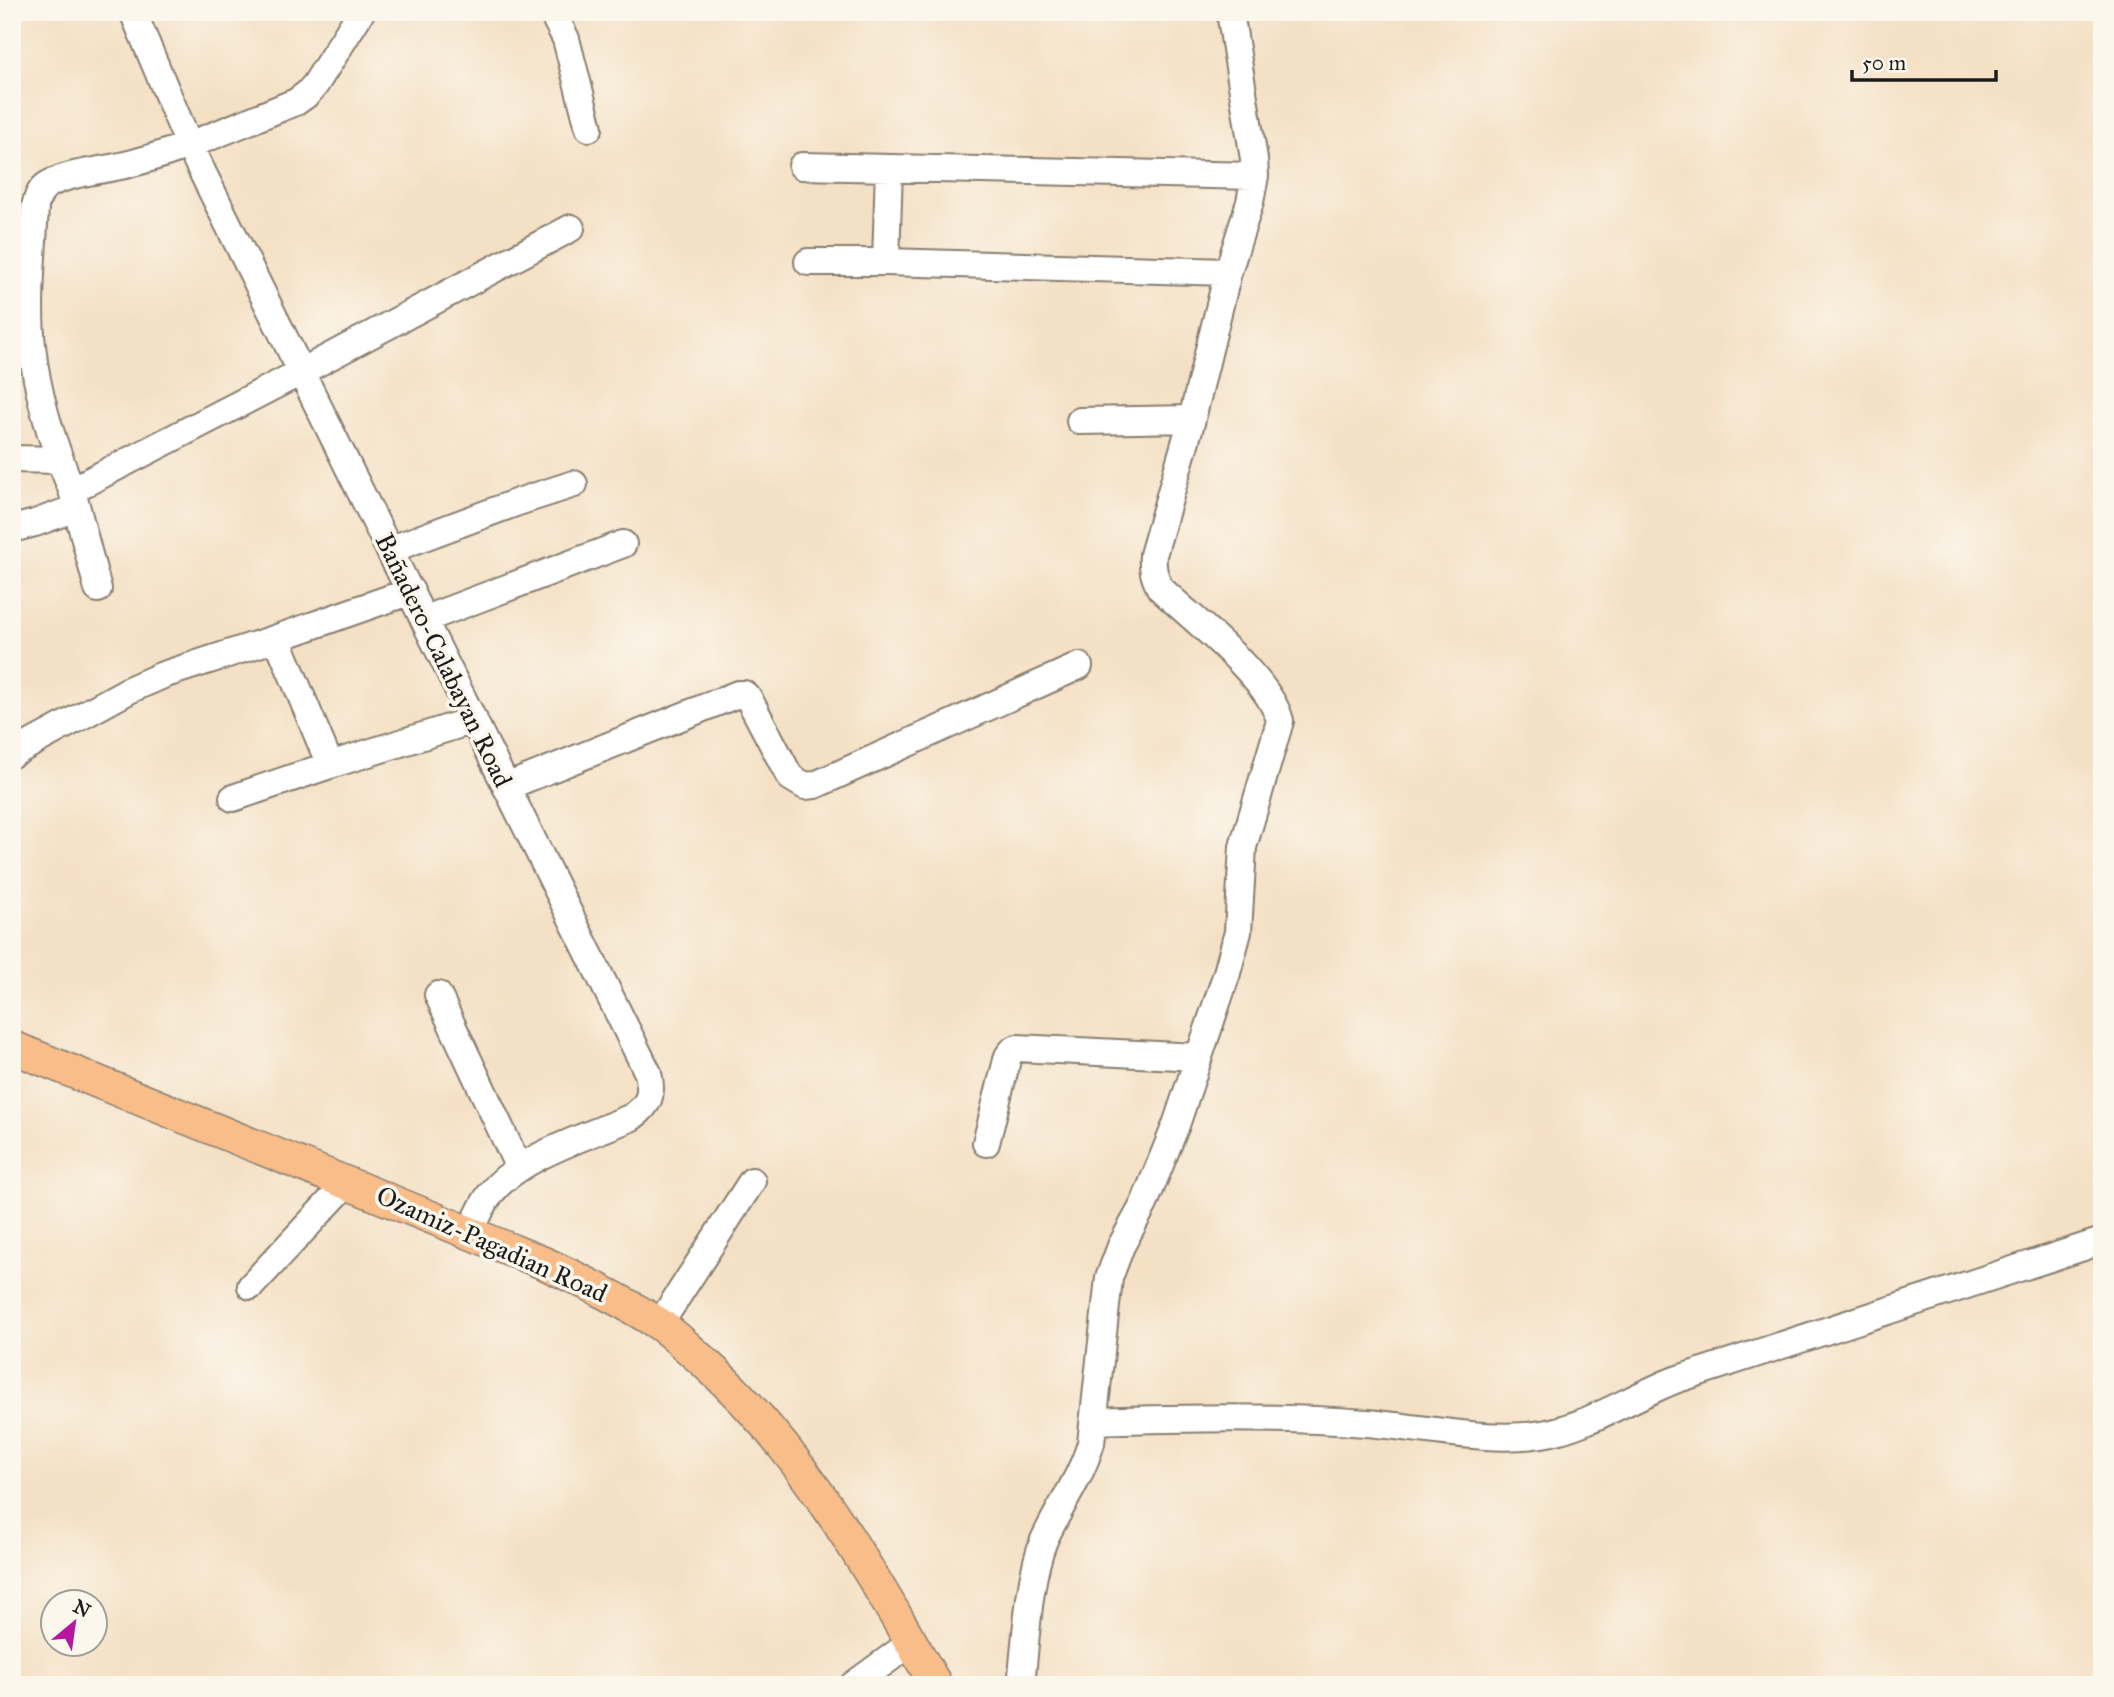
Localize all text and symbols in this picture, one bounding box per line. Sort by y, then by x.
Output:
scale bar [1852,38,1995,82]
text: 50 m [1862,50,1907,76]
street label: Bañadero-Calabayan Road [369,528,519,792]
street label: Ozamiz-Pagadian Road [372,1179,612,1309]
north arrow [38,1588,108,1658]
text: N [69,1595,95,1623]

